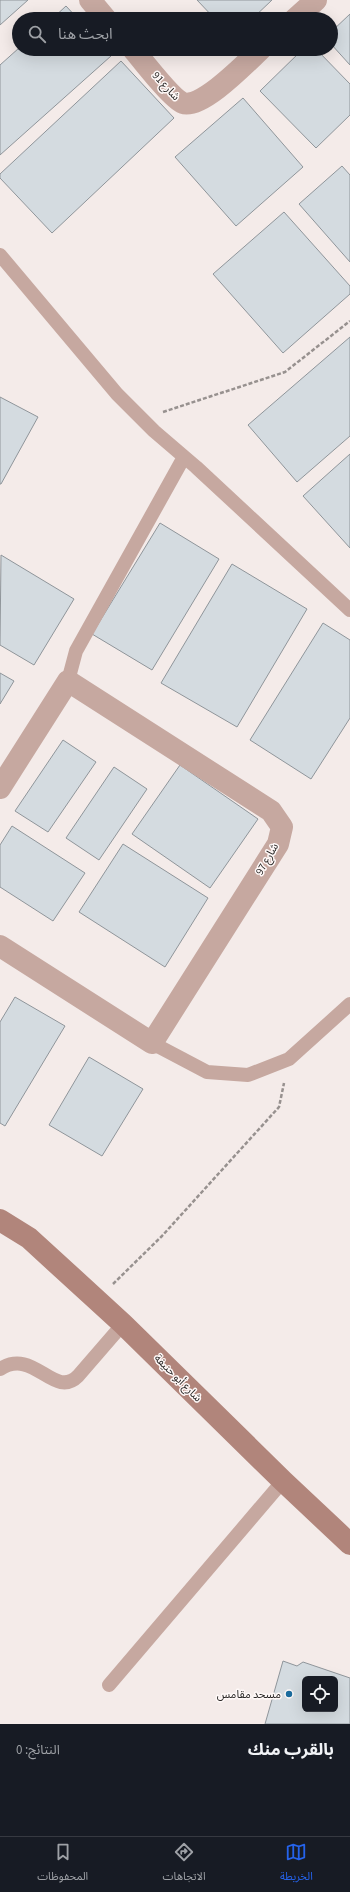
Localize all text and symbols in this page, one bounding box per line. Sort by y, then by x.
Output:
search box [12,12,338,56]
icon: search [26,23,48,45]
text: ابحث هنا [58,24,113,45]
street label: شارع 91 [149,68,184,104]
street label: شارع 97 [252,840,282,878]
street label: شارع أبو حنيفة [151,1351,205,1405]
map controls [302,1676,338,1712]
button: locate [302,1676,338,1712]
place label: مسحد مقامس [217,1687,281,1702]
marker: مسحد مقامس [284,1689,294,1699]
text: بالقرب منك [248,1738,334,1762]
text: النتائج: 0 [16,1741,60,1759]
tab: المحفوظات [37,1841,88,1888]
tab: الاتجاهات [163,1841,206,1888]
tab: الخريطة [280,1841,313,1888]

